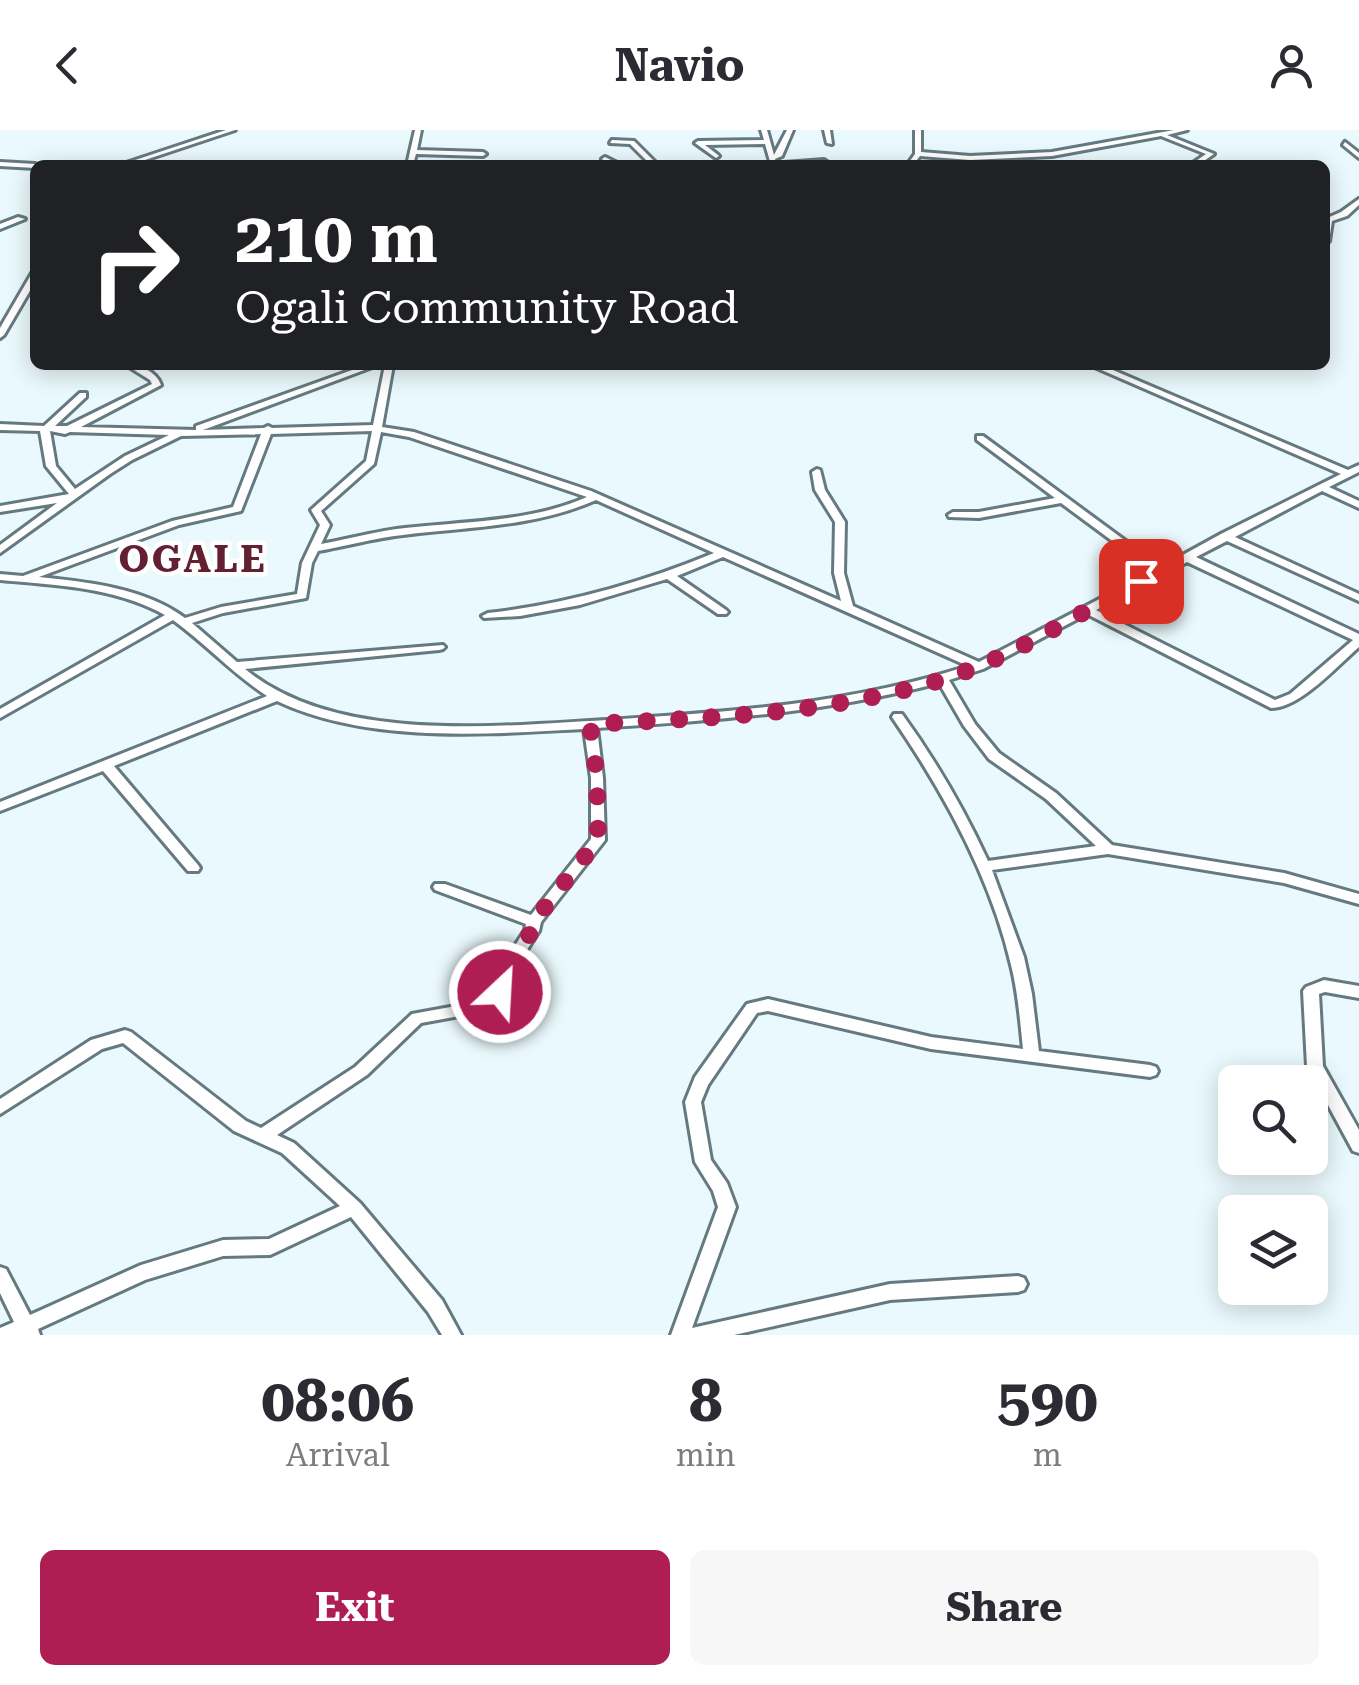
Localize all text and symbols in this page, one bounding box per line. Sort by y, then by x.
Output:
icon: back [40,38,95,93]
icon: person [1264,38,1319,93]
text: Navio [614,39,745,92]
text: 210 m [235,197,438,279]
icon: right [70,200,200,330]
text: Ogali Community Road [235,281,739,334]
district label: OGALE [119,537,267,581]
pin [1099,539,1184,624]
icon: arrive [1114,554,1169,609]
position arrow [448,940,552,1044]
map controls [1218,1065,1328,1305]
button: search [1218,1065,1328,1175]
button: layers [1218,1195,1328,1305]
text: 08:06 [261,1365,414,1436]
text: 8 [689,1365,722,1436]
text: 590 [997,1365,1098,1436]
text: Arrival [286,1436,390,1474]
text: min [676,1436,736,1474]
text: m [1033,1436,1062,1474]
button: Exit [40,1550,670,1665]
button: Share [690,1550,1319,1665]

